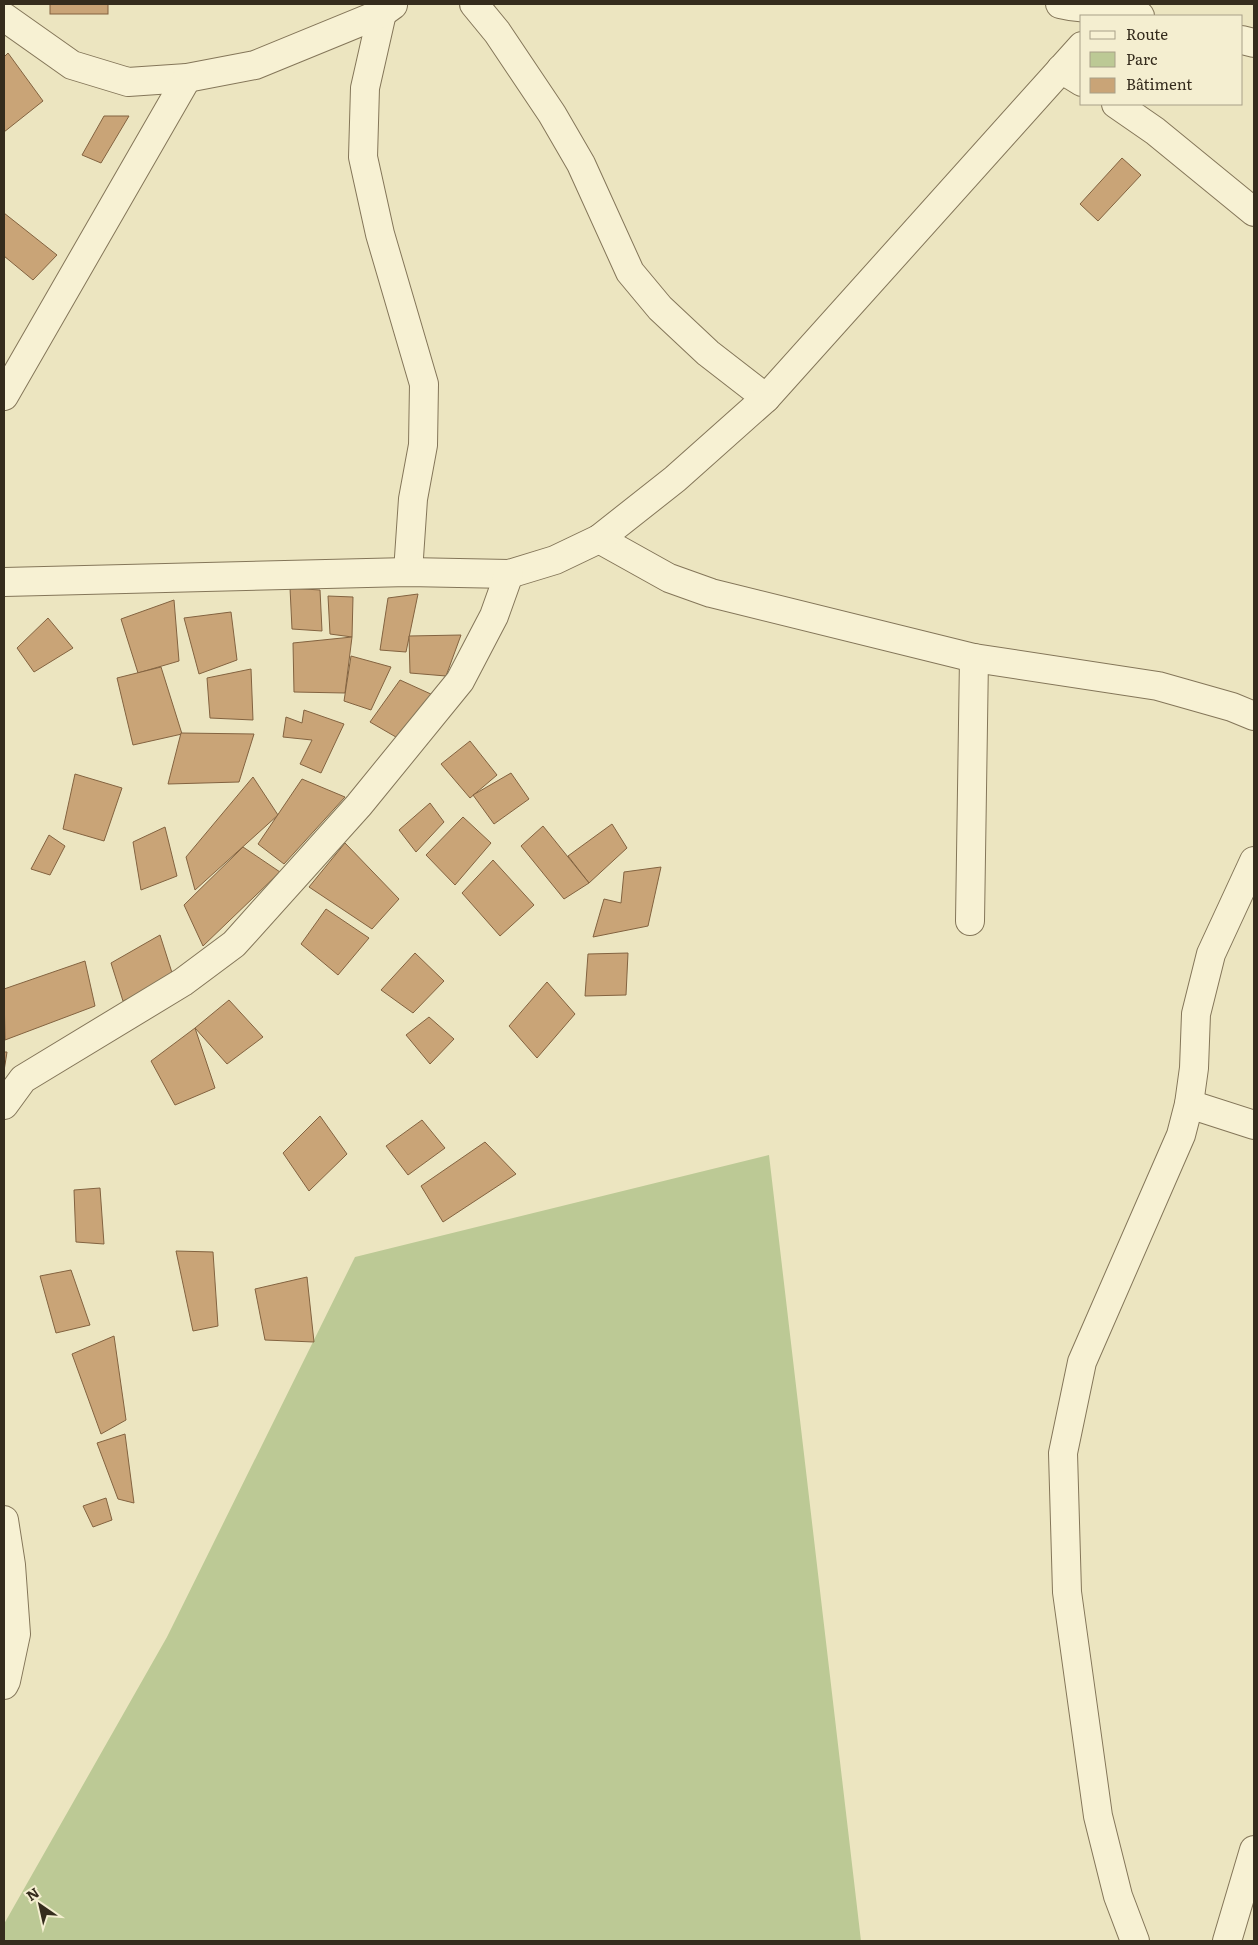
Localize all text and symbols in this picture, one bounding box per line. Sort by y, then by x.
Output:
legend [1080,15,1243,105]
text: Route [1126,22,1168,45]
text: Parc [1126,47,1158,70]
text: Bâtiment [1126,72,1192,95]
north arrow [15,1880,65,1930]
text: N [22,1882,43,1905]

